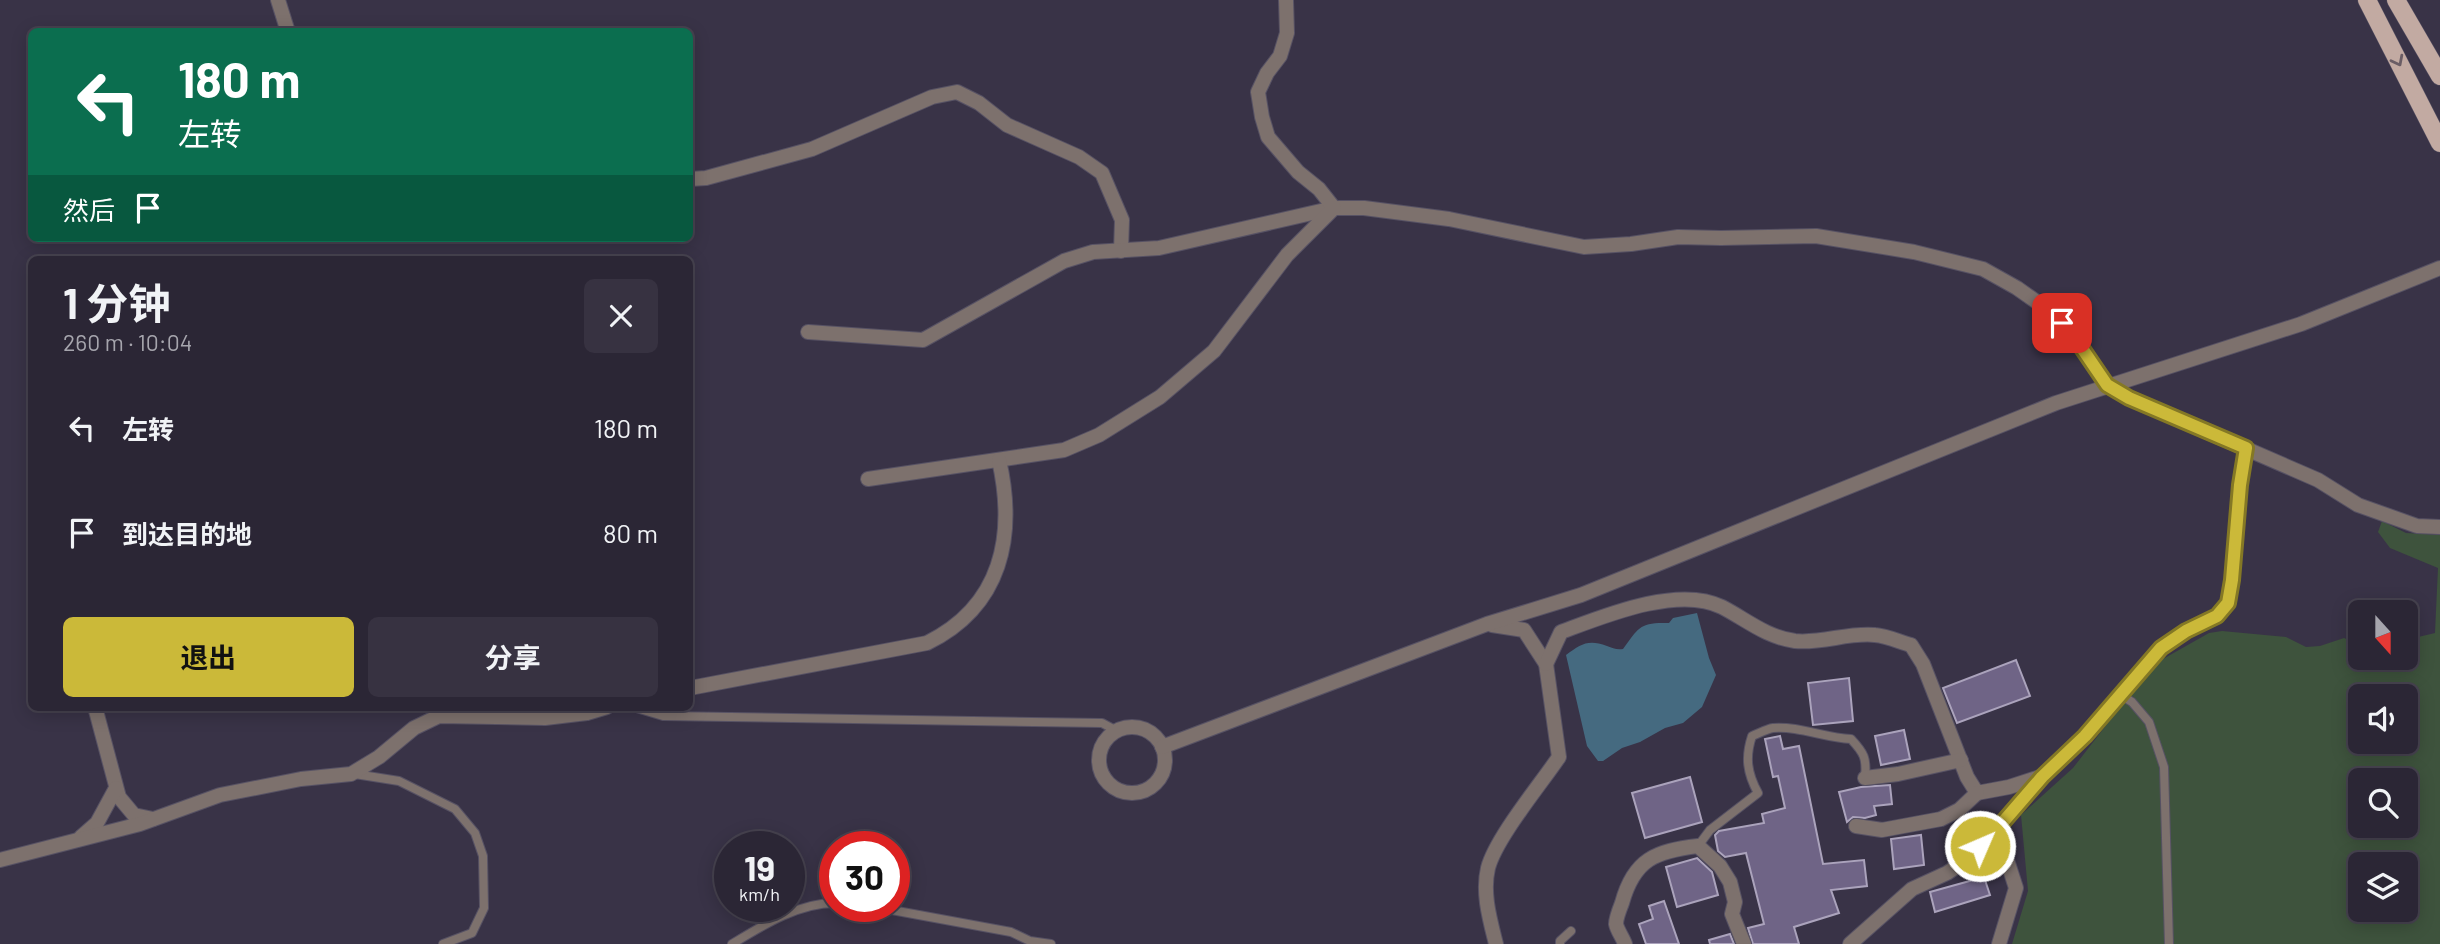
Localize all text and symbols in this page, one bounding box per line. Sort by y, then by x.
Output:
text: 180 m [178,49,301,108]
one-way arrow [2390,54,2403,66]
icon: left [63,56,154,147]
text: 左转 [178,114,242,152]
icon: arrive [129,189,167,227]
text: 然后 [63,194,115,225]
text: 1 分钟 [63,277,170,327]
button: close [584,279,658,353]
pin [2032,293,2092,353]
icon: arrive [2043,304,2081,342]
text: 260 m · 10:04 [63,328,192,356]
icon: left [63,409,101,447]
text: 180 m [594,412,658,443]
text: 左转 [122,413,174,444]
icon: arrive [63,514,101,552]
text: 80 m [603,517,658,548]
text: 到达目的地 [122,518,252,549]
north arrow [2348,600,2418,670]
map controls [2348,600,2418,922]
button: 退出 [63,617,354,697]
button: 分享 [368,617,658,697]
button: sound [2348,684,2418,754]
button: search [2348,768,2418,838]
position arrow [1943,809,2017,883]
speed limit sign: 30 [819,831,910,922]
text: 19 [744,846,775,888]
button: layers [2348,852,2418,922]
text: km/h [739,883,780,905]

